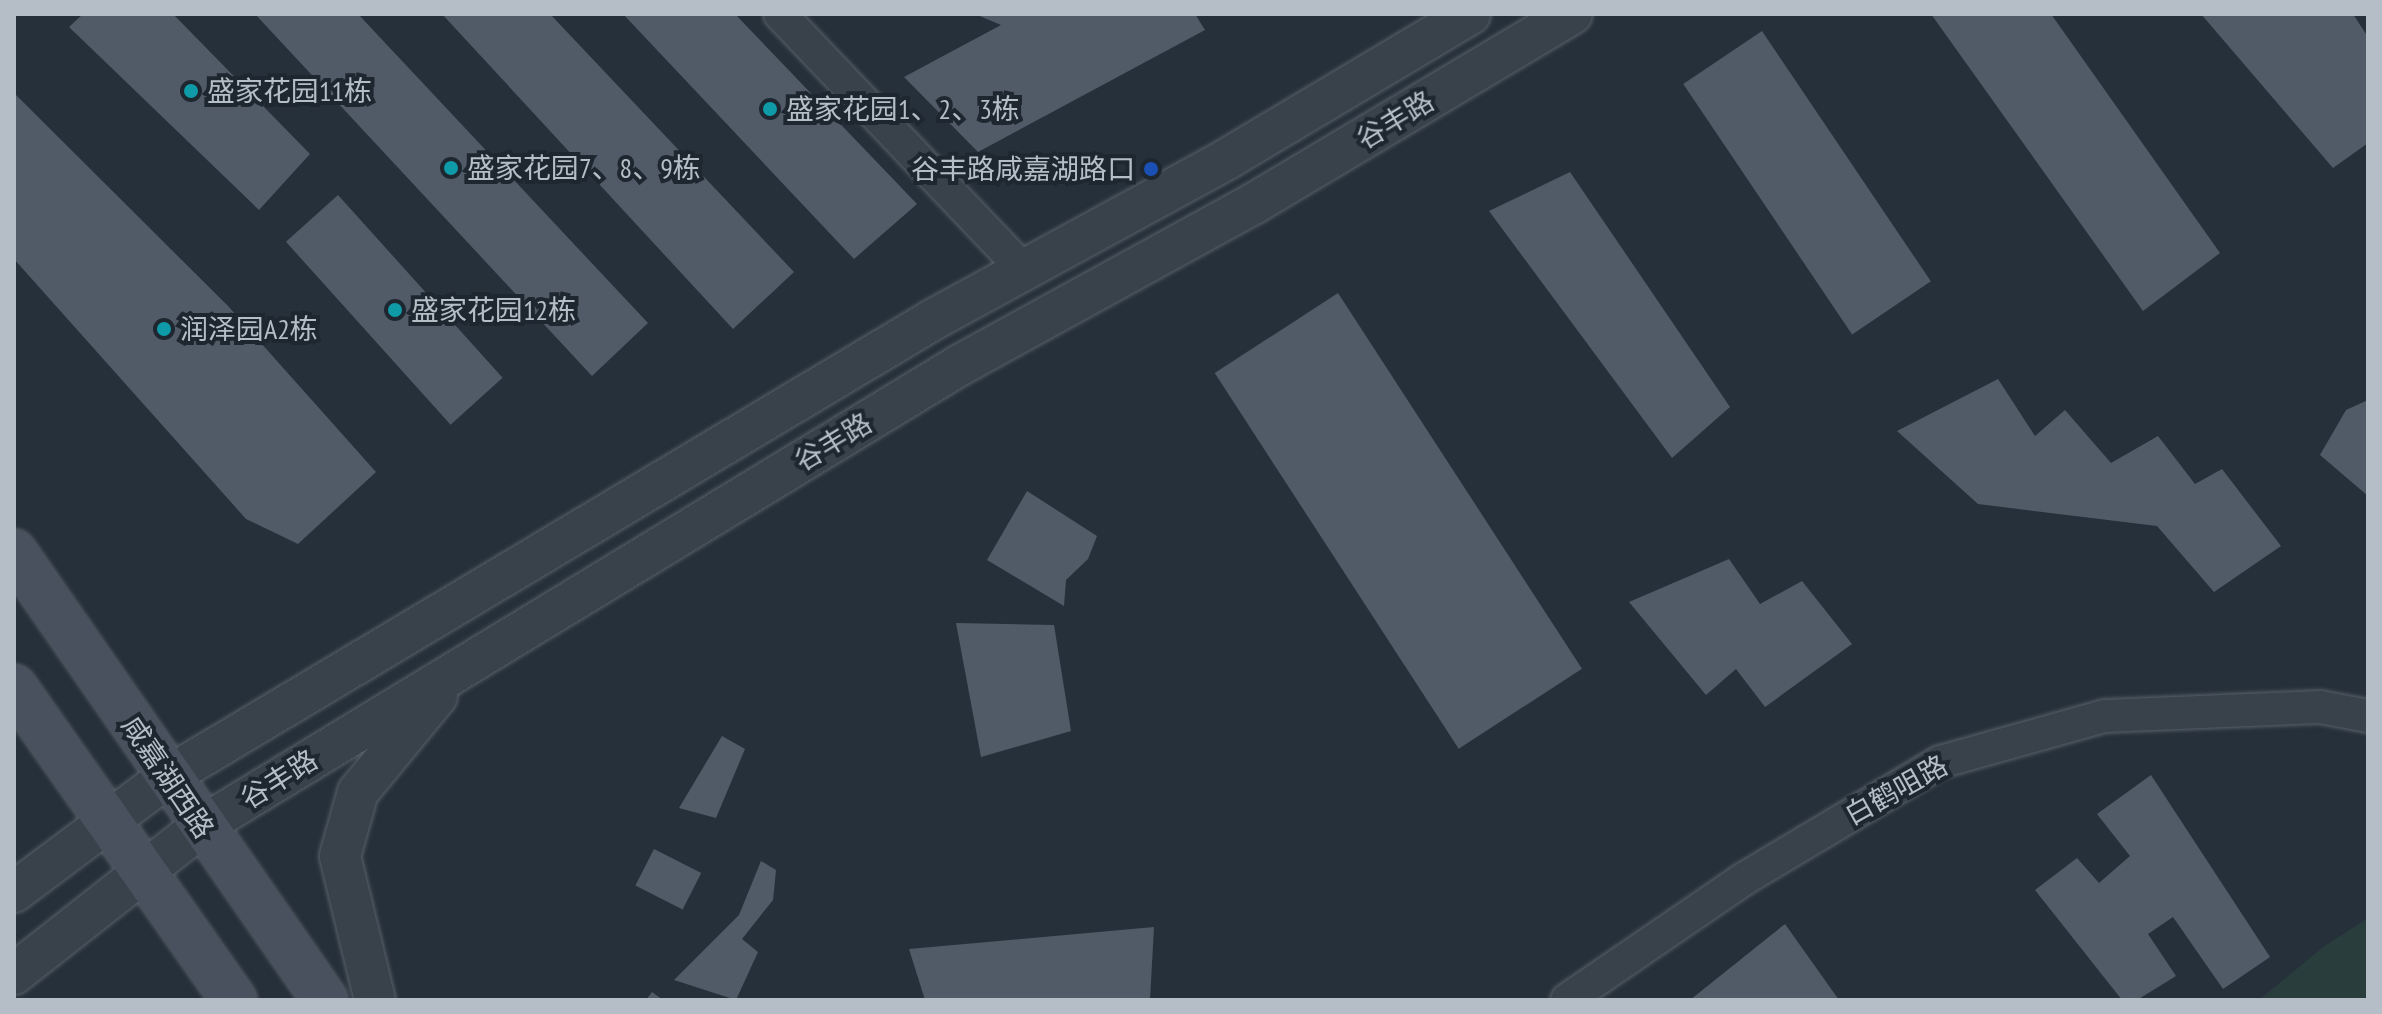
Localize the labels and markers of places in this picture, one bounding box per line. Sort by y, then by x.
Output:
place label: 盛家花园11栋 [207,74,372,108]
marker: 盛家花园11栋 [182,82,200,100]
place label: 盛家花园1、2、3栋 [786,92,1020,126]
marker: 盛家花园1、2、3栋 [761,100,779,118]
place label: 盛家花园7、8、9栋 [467,151,701,185]
place label: 谷丰路咸嘉湖路口 [911,152,1135,186]
marker: 盛家花园7、8、9栋 [442,159,460,177]
marker: 谷丰路咸嘉湖路口 [1142,160,1160,178]
place label: 盛家花园12栋 [411,293,576,327]
marker: 盛家花园12栋 [386,301,404,319]
place label: 润泽园A2栋 [180,312,318,346]
marker: 润泽园A2栋 [155,320,173,338]

